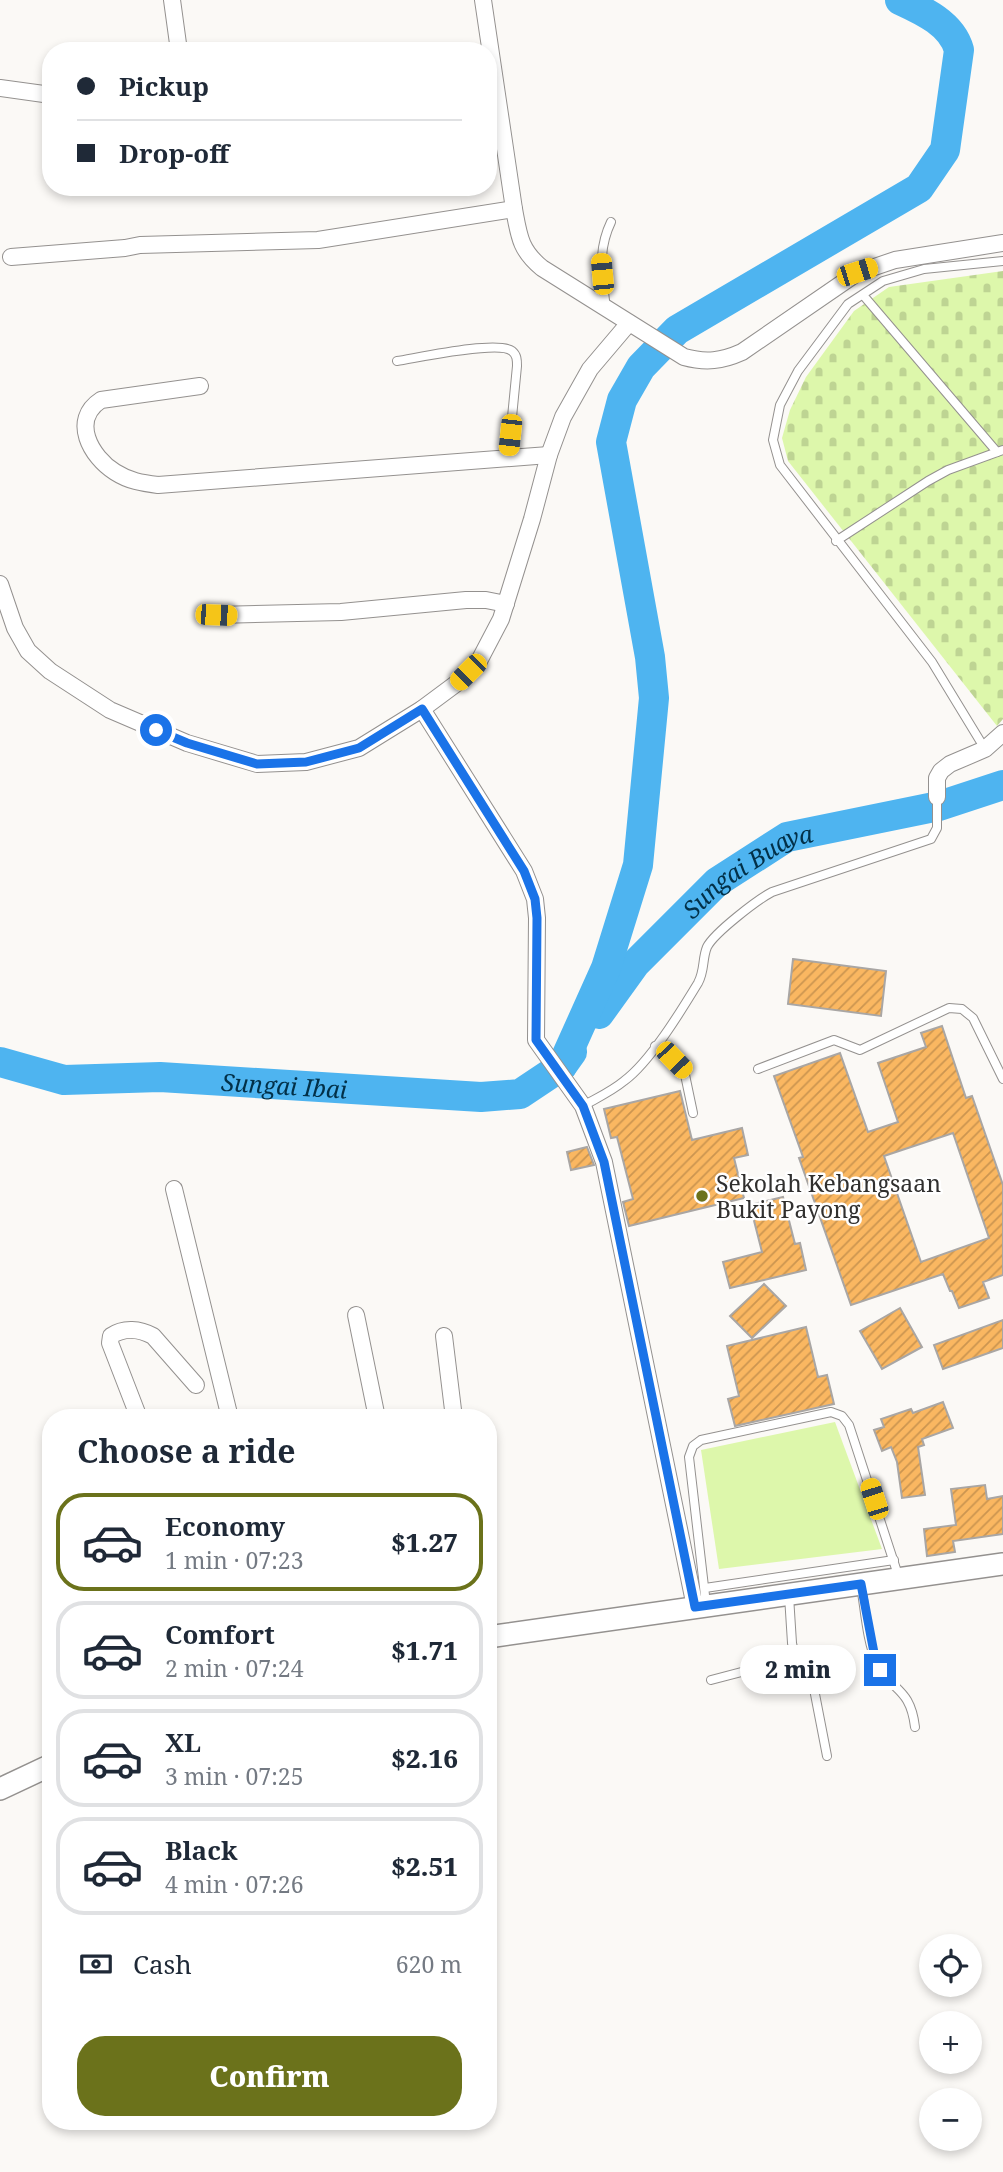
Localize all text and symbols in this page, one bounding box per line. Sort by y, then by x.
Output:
text: Pickup [119,68,209,104]
text: Drop-off [119,135,229,171]
car [590,252,615,296]
car [834,256,881,288]
car [498,413,523,457]
car [195,604,238,626]
car [446,650,491,694]
route start [140,714,172,746]
water label: Sungai Buaya [674,816,815,925]
car [652,1038,697,1082]
water label: Sungai Ibai [220,1064,348,1105]
place label: Sekolah Kebangsaan Bukit Payong [716,1167,941,1225]
marker: Sekolah Kebangsaan Bukit Payong [694,1188,710,1204]
text: Choose a ride [77,1429,296,1472]
car [858,1476,891,1522]
text: Economy [165,1508,285,1544]
icon: car [81,1511,144,1574]
text: $1.27 [391,1524,458,1560]
text: 1 min · 07:23 [165,1544,303,1576]
text: Comfort [165,1616,275,1652]
icon: car [81,1619,144,1682]
text: $1.71 [391,1632,458,1668]
callout: 2 min [740,1646,856,1694]
text: 2 min · 07:24 [165,1652,303,1684]
text: 2 min [765,1653,831,1685]
route end [864,1654,896,1686]
text: XL [165,1724,201,1760]
icon: car [81,1727,144,1790]
text: $2.16 [391,1740,458,1776]
text: 3 min · 07:25 [165,1760,303,1792]
text: Black [165,1832,238,1868]
icon: car [81,1835,144,1898]
text: $2.51 [391,1848,458,1884]
text: 4 min · 07:26 [165,1868,303,1900]
map controls [919,1934,982,2151]
button: locate [919,1934,982,1997]
icon: cash [77,1945,115,1983]
text: Cash [133,1946,192,1982]
text: 620 m [396,1948,462,1980]
button: + [919,2011,982,2074]
button: Confirm [77,2036,462,2116]
button: − [919,2088,982,2151]

